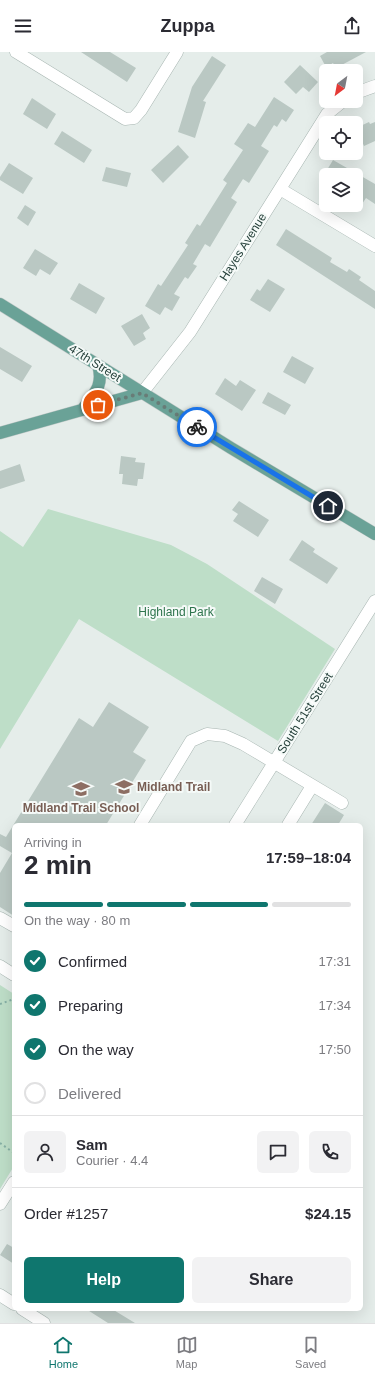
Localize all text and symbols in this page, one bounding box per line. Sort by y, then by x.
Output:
icon: menu [12,15,34,37]
icon: share [341,15,363,37]
text: Zuppa [161,16,215,36]
north arrow [319,64,363,108]
map controls [319,64,363,212]
button: locate [319,116,363,160]
button: layers [319,168,363,212]
street label: Hayes Avenue [217,210,270,283]
street label: 47th Street [66,342,124,385]
pin [81,388,115,422]
icon: bag [87,394,109,416]
courier [177,407,217,447]
icon: bike [186,416,208,438]
pin [311,489,345,523]
icon: home [317,495,339,517]
park label: Highland Park [138,605,215,619]
street label: South 51st Street [274,669,336,756]
school or university icon: Midland Trail [114,777,134,797]
school or university icon: Midland Trail School [71,779,91,799]
place label: Midland Trail [137,780,210,794]
place label: Midland Trail School [23,801,139,815]
text: Arriving in [24,835,82,850]
text: 17:59–18:04 [266,849,351,866]
text: 2 min [24,850,92,880]
text: On the way · 80 m [24,913,130,928]
icon: check [24,950,46,972]
text: Confirmed [58,953,127,970]
text: 17:31 [318,954,351,969]
icon: check [24,994,46,1016]
text: Preparing [58,997,123,1014]
text: 17:34 [318,998,351,1013]
icon: check [24,1038,46,1060]
text: On the way [58,1041,134,1058]
text: 17:50 [318,1042,351,1057]
text: Delivered [58,1085,121,1102]
button: person [24,1131,66,1173]
button: chat [257,1131,299,1173]
button: phone [309,1131,351,1173]
text: Sam [76,1136,108,1153]
text: Courier · 4.4 [76,1153,148,1168]
text: Order #1257 [24,1205,108,1222]
text: $24.15 [305,1205,351,1222]
button: Help [24,1257,184,1303]
button: Share [192,1257,351,1303]
tab: Home [49,1334,78,1370]
tab: Map [176,1334,198,1370]
tab: Saved [295,1334,326,1370]

